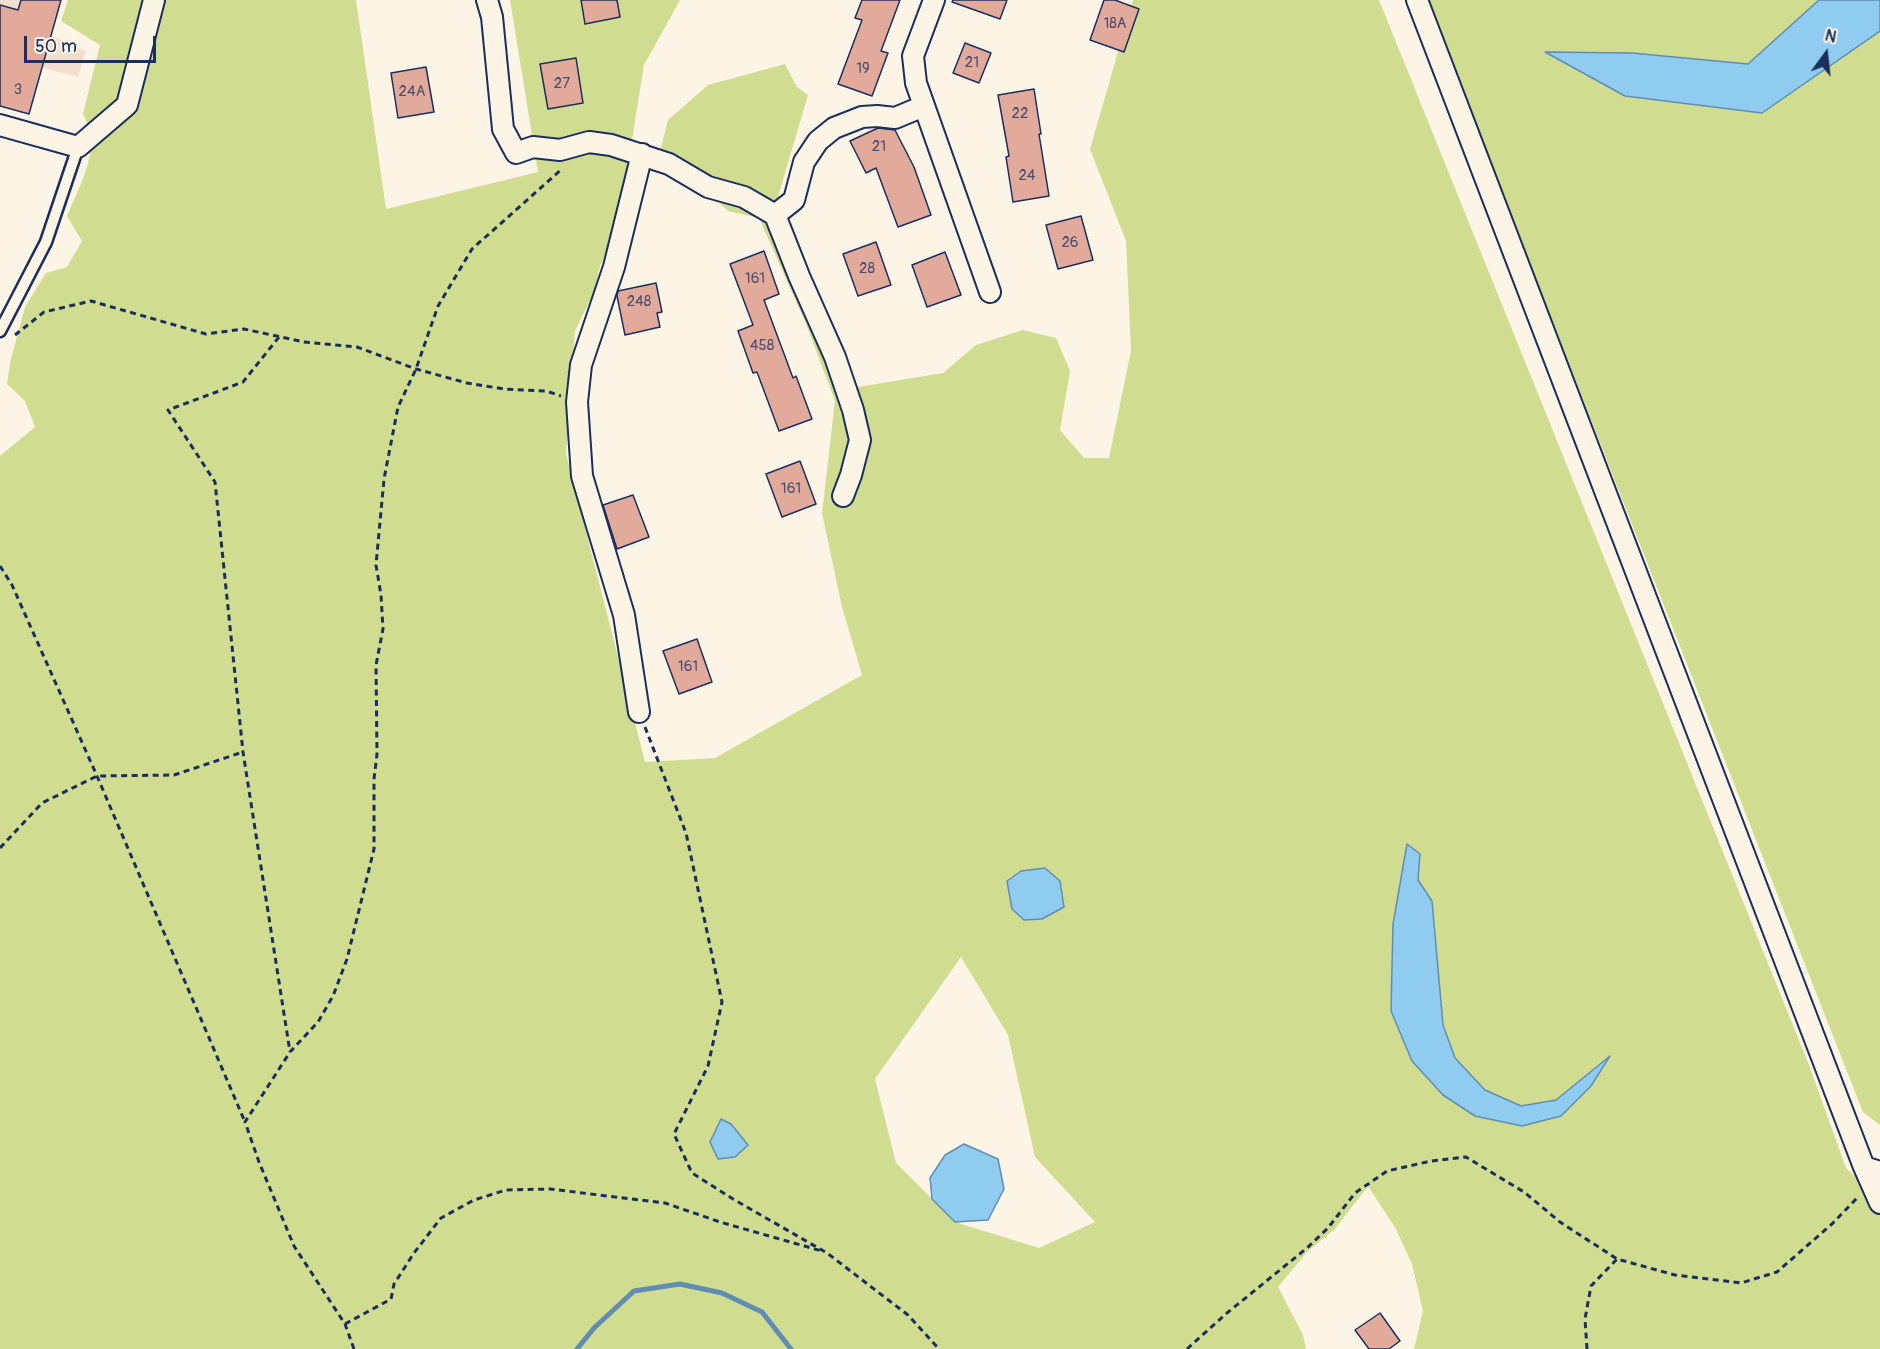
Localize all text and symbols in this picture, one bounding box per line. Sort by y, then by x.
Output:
house number: 18А [1103,15,1127,33]
scale bar [27,24,159,62]
north arrow [1796,24,1856,84]
text: N [1823,26,1838,48]
text: 50 m [35,35,77,58]
house number: 21 [965,54,979,72]
house number: 19 [856,60,870,78]
house number: 27 [554,75,570,93]
house number: 3 [14,81,22,99]
house number: 24А [399,83,425,101]
house number: 22 [1012,105,1028,123]
house number: 21 [872,138,886,156]
house number: 24 [1018,167,1036,185]
house number: 26 [1061,234,1079,252]
house number: 28 [859,260,875,278]
house number: 161 [745,270,765,288]
house number: 248 [627,293,651,311]
house number: 458 [750,337,774,355]
house number: 161 [781,480,801,498]
house number: 161 [678,658,698,676]

